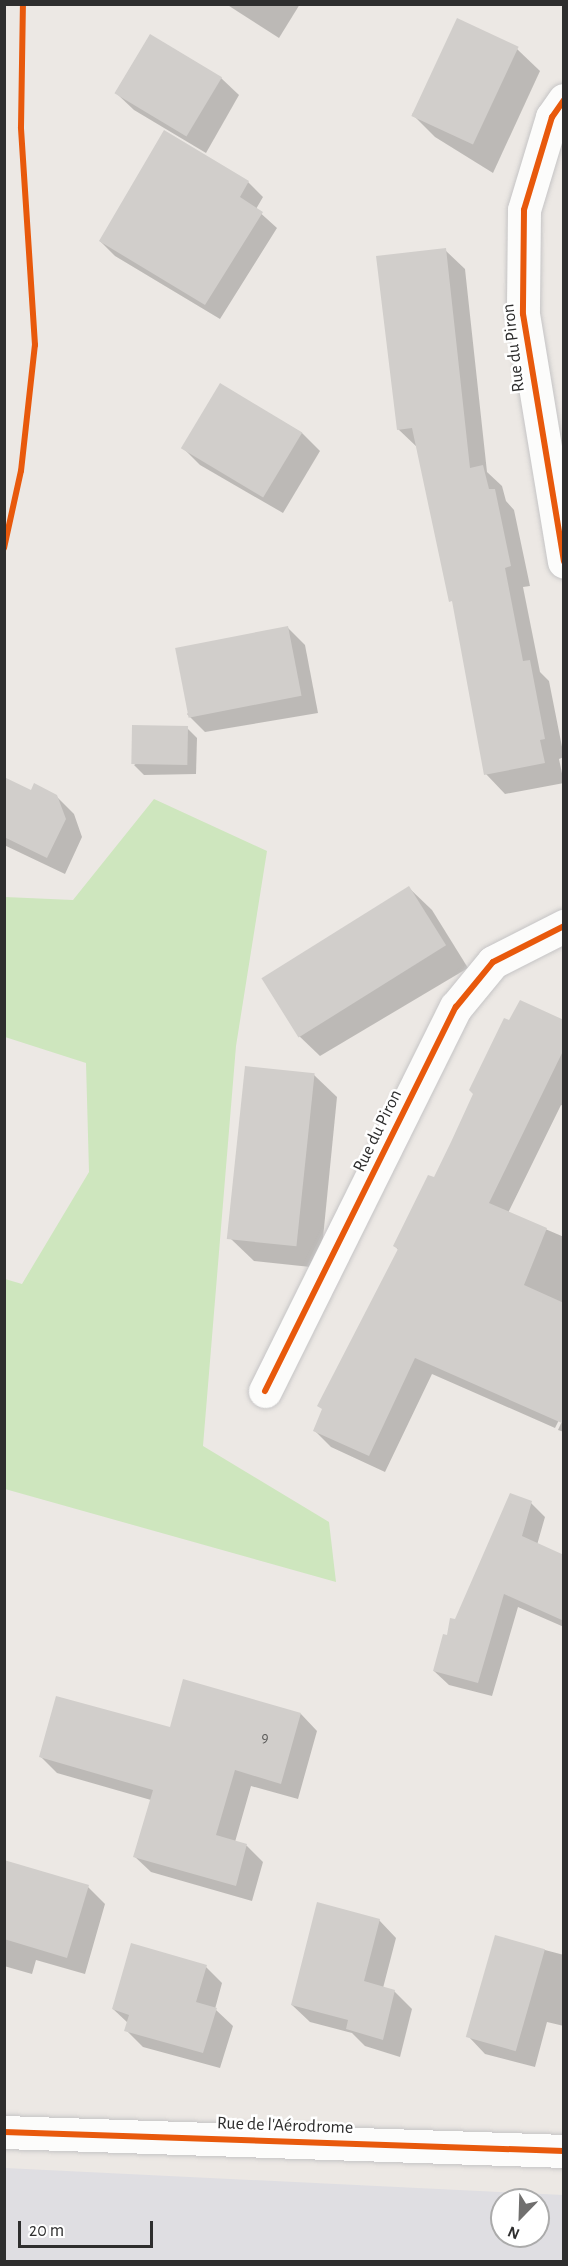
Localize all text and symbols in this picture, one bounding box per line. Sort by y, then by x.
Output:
street label: Rue du Piron [498,303,530,393]
street label: Rue du Piron [349,1086,407,1176]
house number: 9 [261,1729,269,1747]
street label: Rue de l'Aérodrome [216,2113,354,2139]
north arrow [490,2188,550,2248]
scale bar [21,2209,156,2247]
text: 20 m [29,2222,64,2240]
text: N [506,2223,522,2242]

